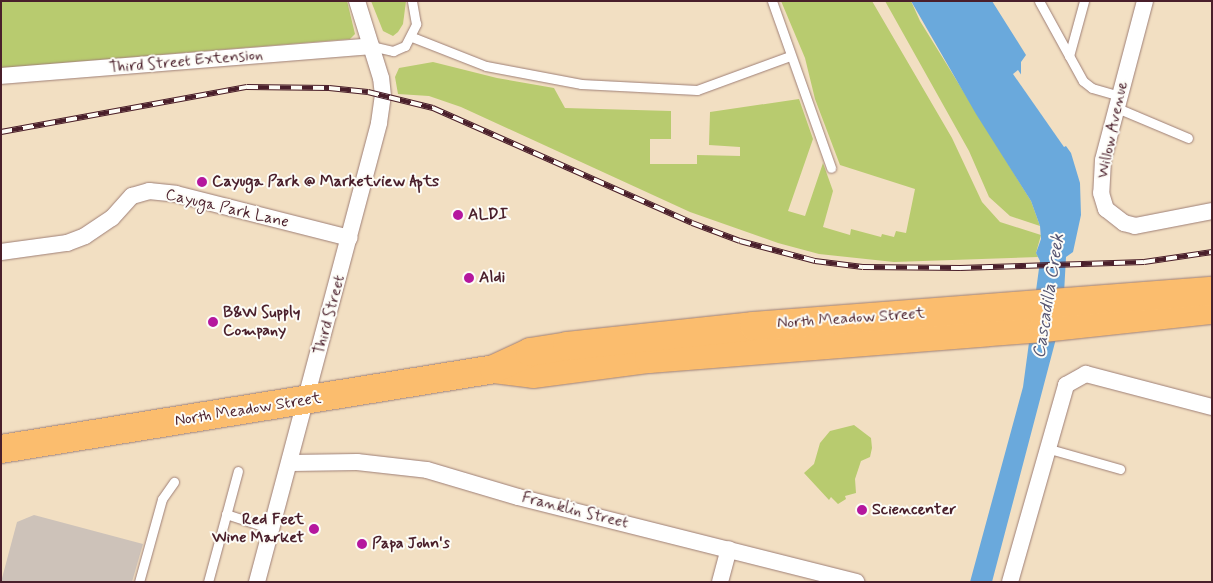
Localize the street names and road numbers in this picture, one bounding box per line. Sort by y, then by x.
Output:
street label: Third Street Extension [105,45,267,79]
street label: Willow Avenue [1093,80,1133,180]
street label: Cayuga Park Lane [163,185,291,233]
street label: Third Street [310,272,350,358]
street label: North Meadow Street [776,304,926,334]
street label: North Meadow Street [173,389,323,431]
street label: Franklin Street [519,488,631,534]

